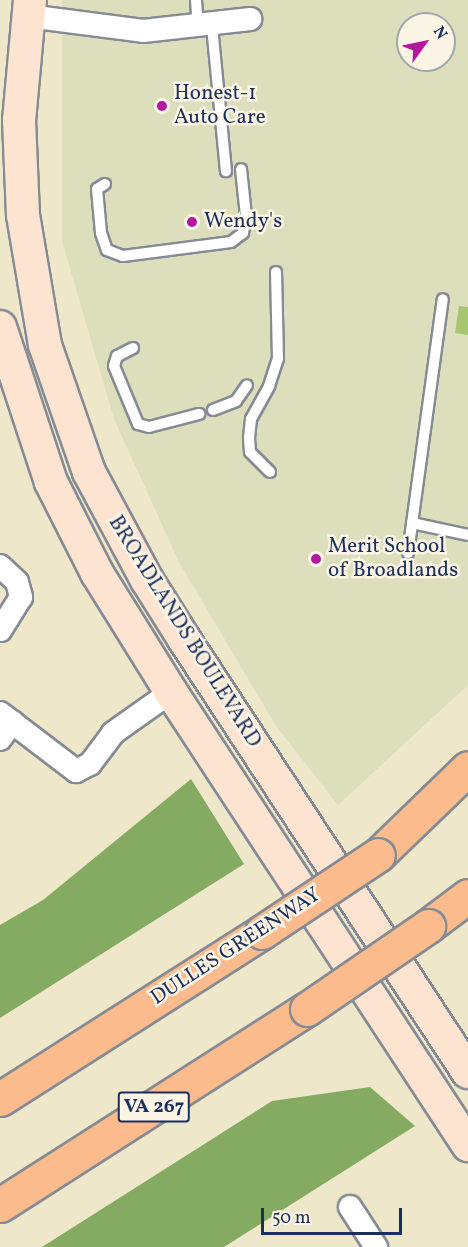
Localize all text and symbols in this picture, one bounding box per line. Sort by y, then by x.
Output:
north arrow [396,12,456,72]
text: N [427,22,452,44]
place label: Honest-1 Auto Care [174,81,266,131]
marker: Honest-1 Auto Care [155,99,169,113]
place label: Wendy's [204,209,282,235]
marker: Wendy's [185,215,199,229]
street label: BROADLANDS BOULEVARD [102,512,266,752]
place label: Merit School of Broadlands [328,534,456,584]
marker: Merit School of Broadlands [309,552,323,566]
street label: DULLES GREENWAY [146,883,326,1011]
road number: VA 267 [116,1090,192,1124]
scale bar [264,1196,405,1234]
text: 50 m [272,1206,311,1231]

